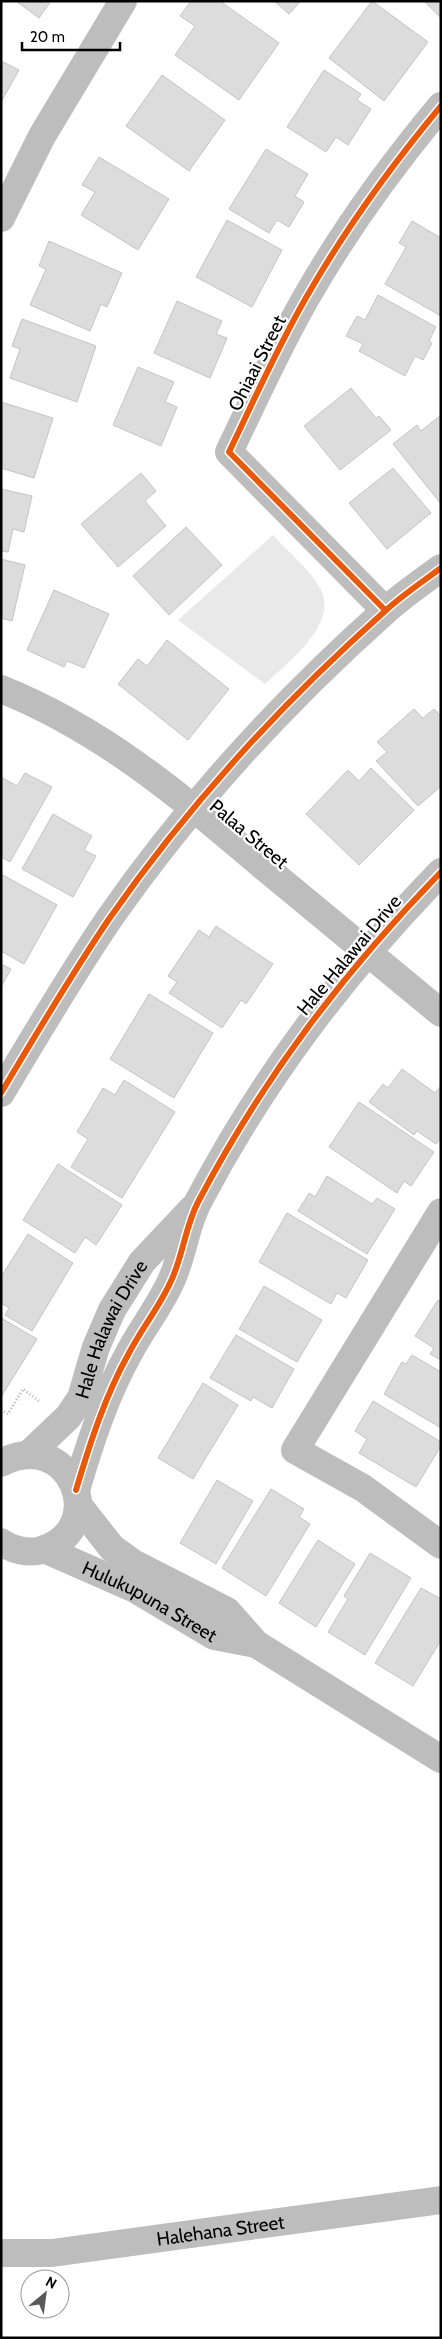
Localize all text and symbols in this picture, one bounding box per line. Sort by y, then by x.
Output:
scale bar [22,20,120,52]
text: 20 m [30,28,65,46]
street label: Ohiaai Street [223,311,291,415]
street label: Palaa Street [205,794,293,874]
street label: Hale Halawai Drive [292,890,406,1020]
street label: Hale Halawai Drive [70,1255,152,1401]
street label: Hulukupuna Street [79,1556,222,1647]
street label: Halehana Street [155,2210,286,2250]
north arrow [20,2269,70,2319]
text: N [43,2272,60,2293]

